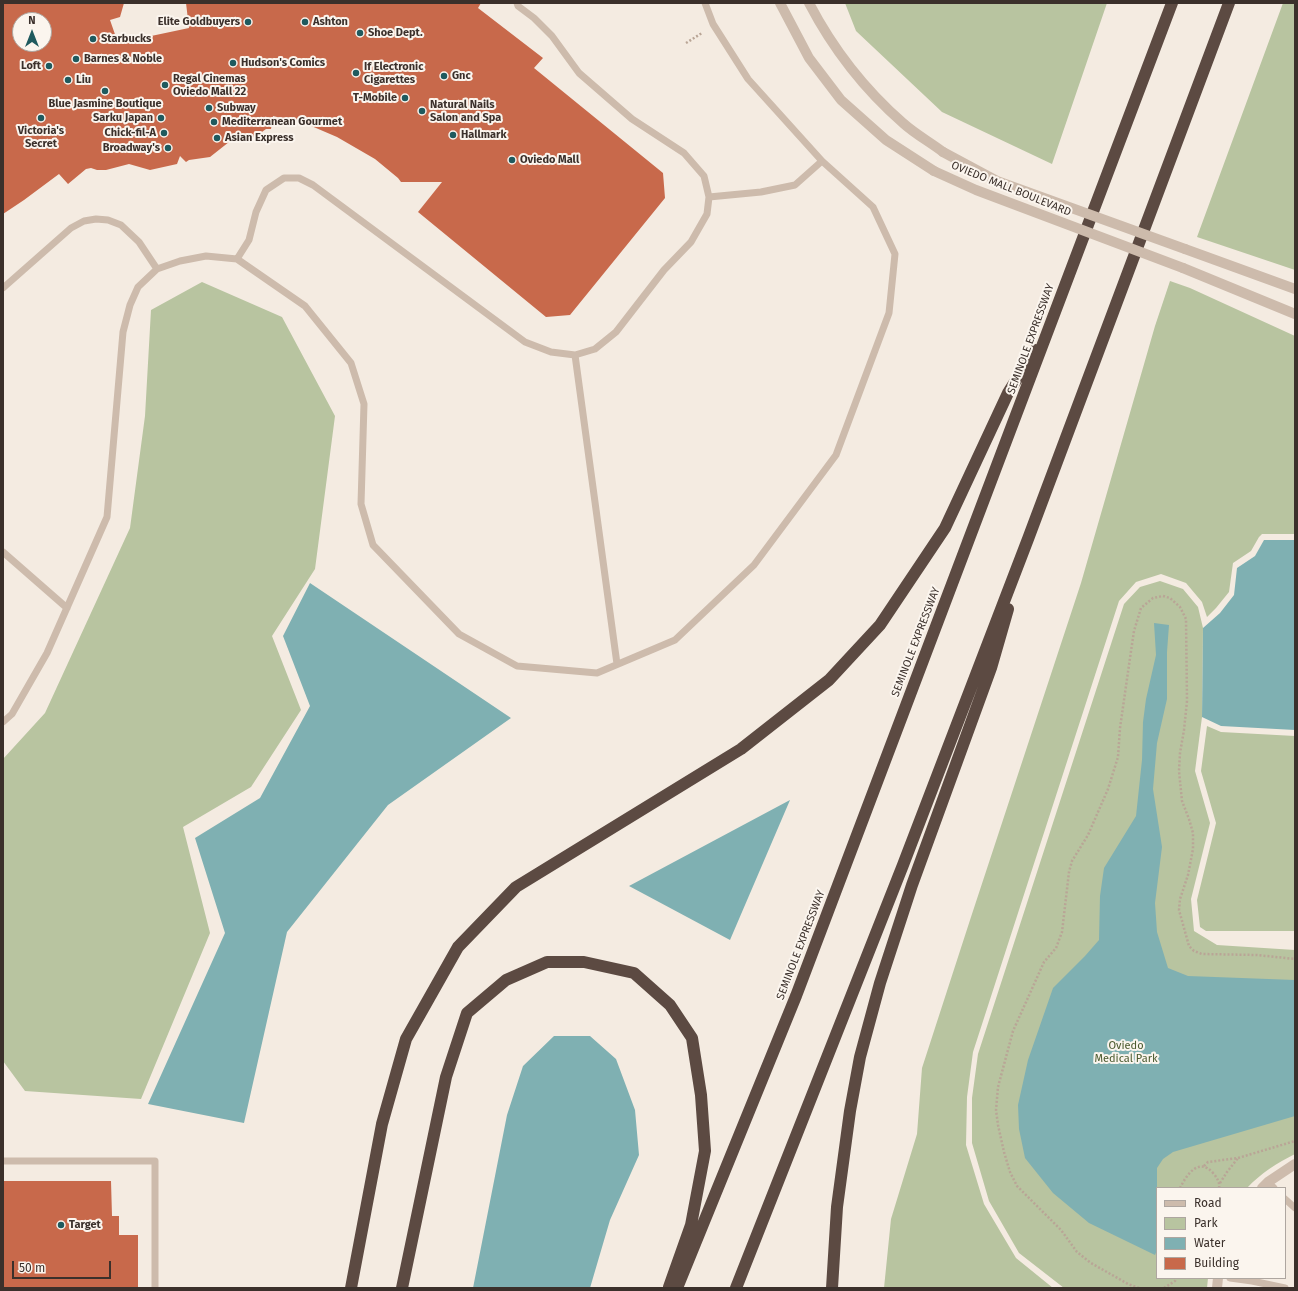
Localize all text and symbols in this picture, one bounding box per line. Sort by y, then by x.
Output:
north arrow [12,12,52,52]
text: N [28,14,36,27]
place label: Elite Goldbuyers [158,15,240,29]
place label: Ashton [313,15,348,29]
marker: Elite Goldbuyers [243,17,253,27]
marker: Ashton [300,17,310,27]
place label: Shoe Dept. [368,26,423,40]
marker: Shoe Dept. [355,28,365,38]
place label: Starbucks [101,32,151,46]
marker: Starbucks [88,34,98,44]
place label: Barnes & Noble [84,52,162,66]
marker: Barnes & Noble [71,54,81,64]
place label: Hudson's Comics [241,56,325,70]
marker: Hudson's Comics [228,58,238,68]
place label: Loft [21,59,41,73]
place label: If Electronic Cigarettes [364,60,423,86]
marker: Loft [44,61,54,71]
marker: If Electronic Cigarettes [351,68,361,78]
place label: Gnc [452,69,471,83]
marker: Gnc [439,71,449,81]
place label: Regal Cinemas Oviedo Mall 22 [173,72,246,98]
place label: Liu [76,73,91,87]
marker: Liu [63,75,73,85]
marker: Regal Cinemas Oviedo Mall 22 [160,80,170,90]
marker: Blue Jasmine Boutique [100,86,110,96]
place label: T-Mobile [353,91,397,105]
marker: T-Mobile [400,93,410,103]
place label: Blue Jasmine Boutique [49,97,161,111]
place label: Natural Nails Salon and Spa [430,98,501,124]
place label: Subway [217,101,256,115]
marker: Subway [204,103,214,113]
marker: Natural Nails Salon and Spa [417,106,427,116]
place label: Sarku Japan [93,111,153,125]
marker: Victoria's Secret [36,113,46,123]
marker: Sarku Japan [156,113,166,123]
place label: Mediterranean Gourmet [222,115,342,129]
marker: Mediterranean Gourmet [209,117,219,127]
place label: Victoria's Secret [18,124,64,150]
place label: Chick-fil-A [104,126,156,140]
marker: Chick-fil-A [159,128,169,138]
place label: Hallmark [461,128,507,142]
marker: Hallmark [448,130,458,140]
place label: Asian Express [225,131,294,145]
marker: Asian Express [212,133,222,143]
place label: Broadway's [103,141,160,155]
marker: Broadway's [163,143,173,153]
place label: Oviedo Mall [520,153,579,167]
marker: Oviedo Mall [507,155,517,165]
street label: OVIEDO MALL BOULEVARD [949,159,1073,219]
street label: SEMINOLE EXPRESSWAY [1005,282,1057,396]
street label: SEMINOLE EXPRESSWAY [889,585,943,699]
street label: SEMINOLE EXPRESSWAY [774,888,828,1002]
park label: Oviedo Medical Park [1094,1039,1158,1065]
legend [1156,1187,1286,1279]
text: Road [1194,1196,1222,1210]
text: Park [1194,1216,1218,1230]
place label: Target [69,1218,101,1232]
marker: Target [56,1220,66,1230]
text: Water [1194,1236,1225,1250]
scale bar [14,1253,113,1279]
text: Building [1194,1256,1239,1270]
text: 50 m [19,1261,45,1275]

